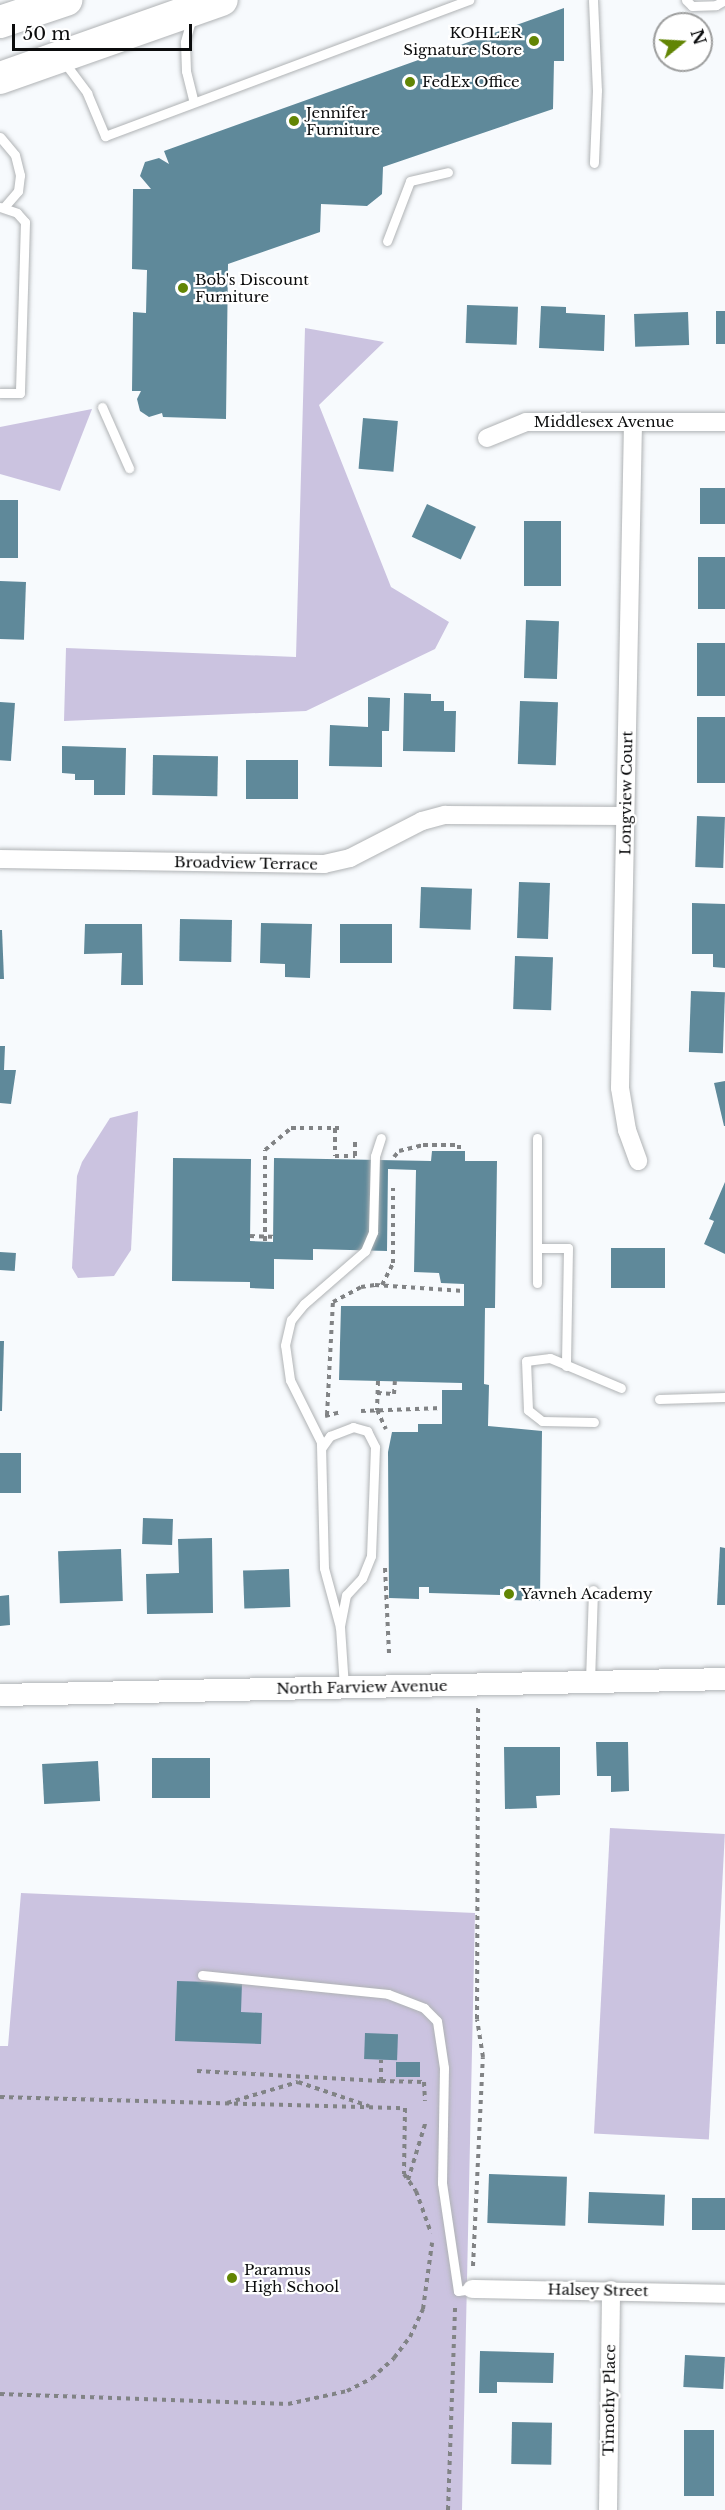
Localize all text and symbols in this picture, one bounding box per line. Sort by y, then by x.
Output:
scale bar [15,12,195,50]
north arrow [653,12,713,72]
text: 50 m [23,23,71,45]
place label: KOHLER Signature Store [403,23,522,58]
text: N [686,27,710,47]
marker: KOHLER Signature Store [527,34,541,48]
place label: FedEx Office [422,73,520,91]
marker: FedEx Office [403,75,417,89]
place label: Jennifer Furniture [306,103,380,138]
marker: Jennifer Furniture [287,114,301,128]
place label: Bob's Discount Furniture [195,270,309,305]
marker: Bob's Discount Furniture [176,281,190,295]
street label: Middlesex Avenue [533,413,675,431]
street label: Longview Court [616,731,636,855]
street label: Broadview Terrace [174,853,318,873]
place label: Yavneh Academy [521,1585,653,1603]
marker: Yavneh Academy [502,1587,516,1601]
street label: North Farview Avenue [276,1676,448,1698]
place label: Paramus High School [244,2260,339,2295]
marker: Paramus High School [225,2271,239,2285]
street label: Halsey Street [547,2280,649,2300]
street label: Timothy Place [599,2344,619,2456]

